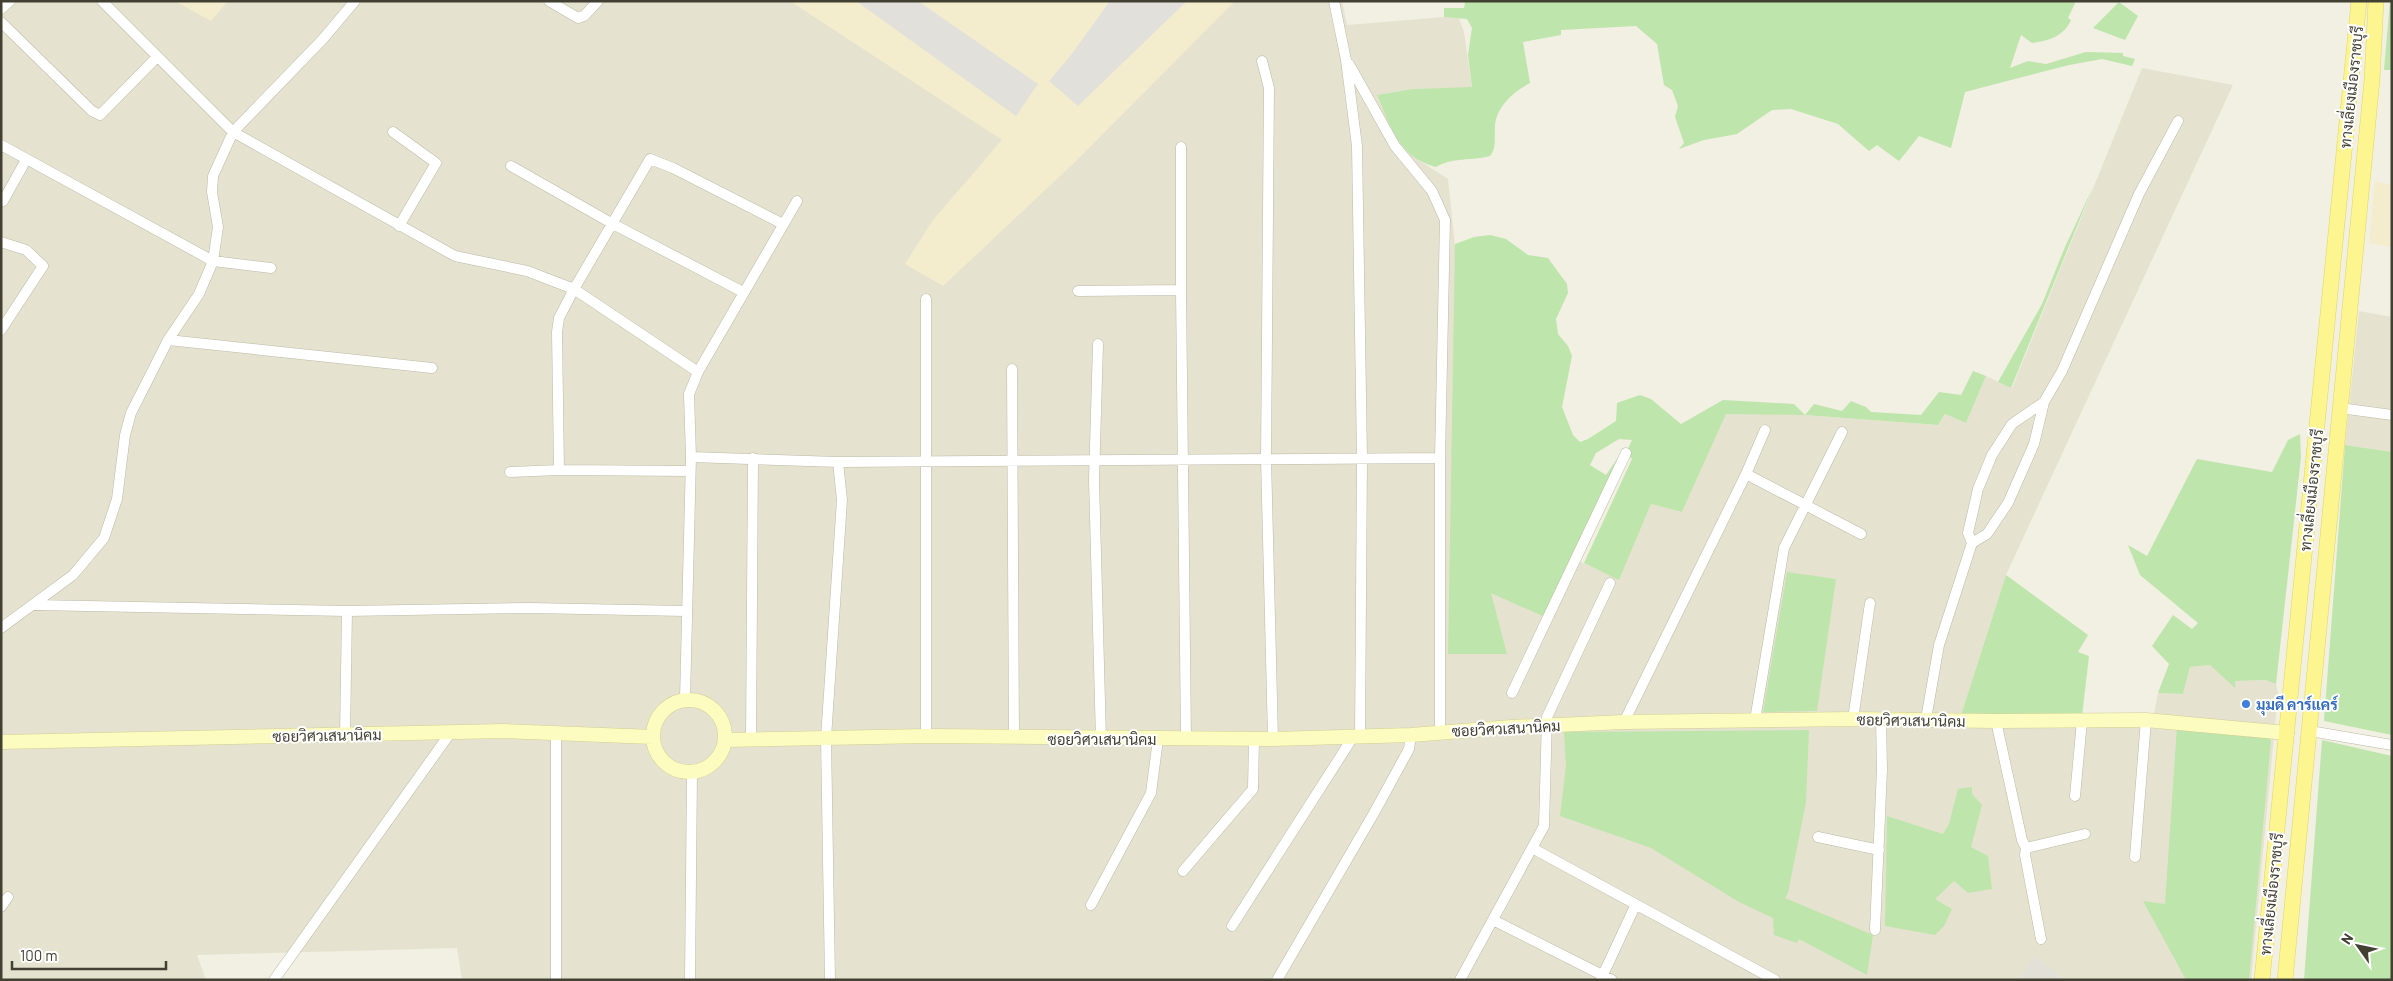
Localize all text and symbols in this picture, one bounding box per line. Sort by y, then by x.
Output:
street label: ทางเลี่ยงเมืองราชบุรี [2331,25,2369,149]
street label: ทางเลี่ยงเมืองราชบุรี [2291,428,2329,552]
place label: มุมดี คาร์แคร์ [2256,695,2339,716]
marker: มุมดี คาร์แคร์ [2240,698,2252,710]
street label: ซอยวิศวเสนานิคม [1856,710,1966,730]
street label: ซอยวิศวเสนานิคม [1451,716,1561,740]
street label: ซอยวิศวเสนานิคม [272,725,382,745]
street label: ซอยวิศวเสนานิคม [1047,730,1157,748]
street label: ทางเลี่ยงเมืองราชบุรี [2251,832,2289,956]
north arrow [2333,921,2383,971]
text: N [2337,930,2356,947]
scale bar [12,938,166,970]
text: 100 m [20,946,58,964]

